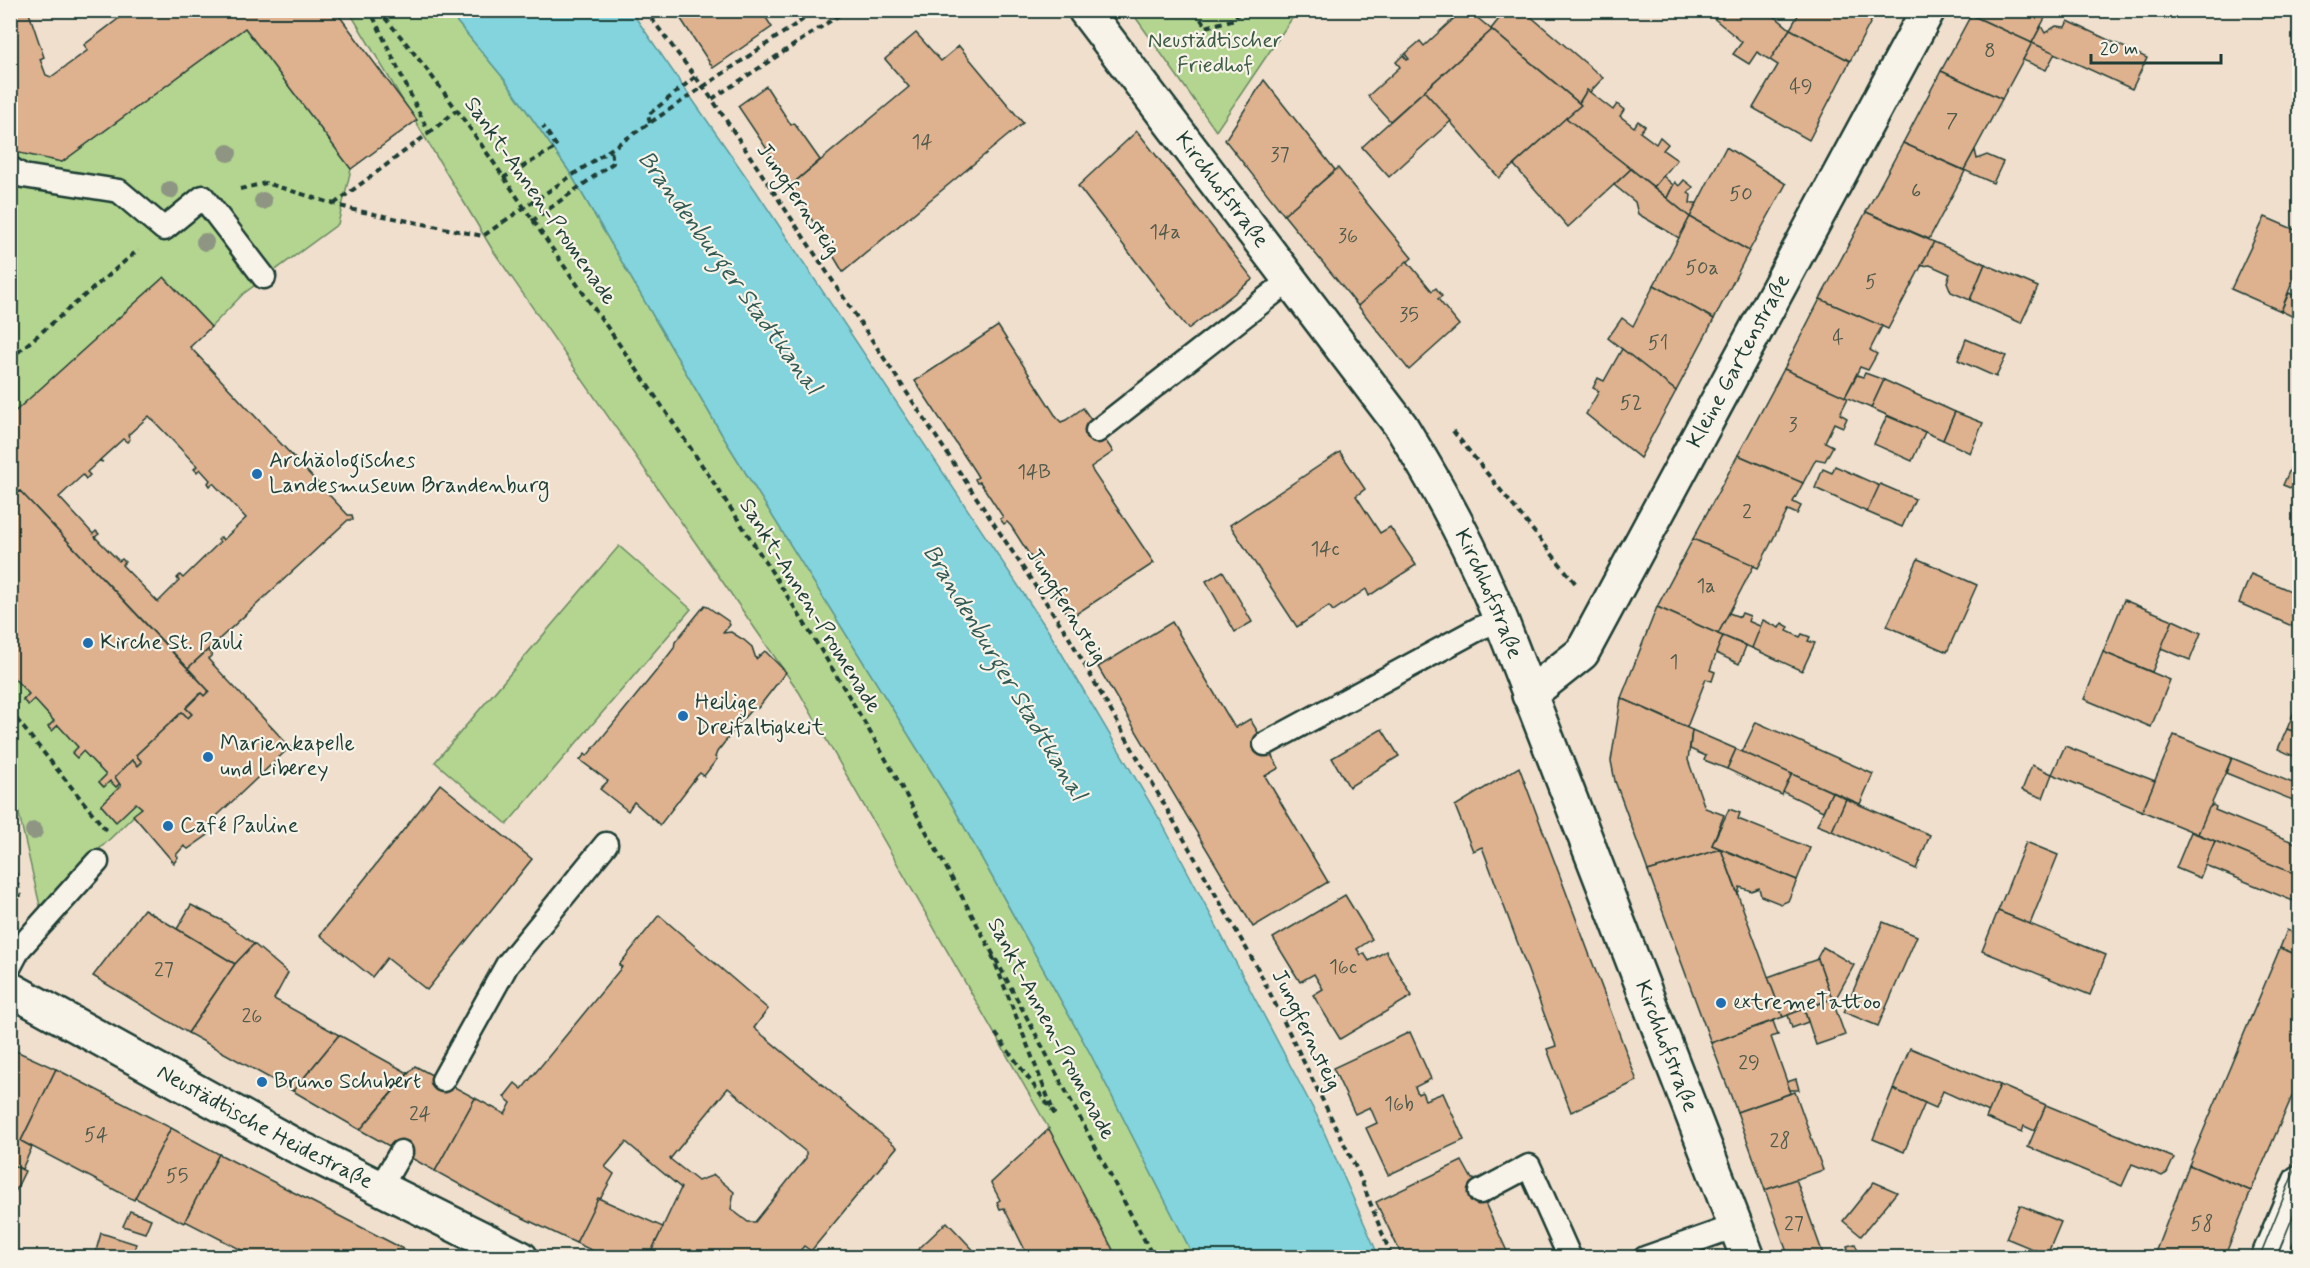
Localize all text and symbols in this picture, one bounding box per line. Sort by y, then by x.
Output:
park label: Neustädtischer Friedhof [1148,27,1282,80]
scale bar [2091,27,2222,65]
text: 20 m [2100,37,2138,61]
house number: 8 [1984,38,1996,65]
house number: 49 [1789,74,1813,101]
street label: Sankt-Annen-Promenade [457,91,623,311]
house number: 7 [1946,108,1958,135]
street label: Kirchhofstraße [1169,126,1275,254]
house number: 14 [911,129,933,156]
street label: Jungfernsteig [747,138,846,264]
house number: 37 [1270,142,1290,169]
water label: Brandenburger Stadtkanal [628,145,829,404]
house number: 6 [1911,178,1921,205]
house number: 50 [1729,181,1753,208]
house number: 14a [1149,219,1181,246]
house number: 36 [1338,223,1358,250]
house number: 50a [1685,255,1719,282]
street label: Kleine Gartenstraße [1681,269,1797,453]
house number: 5 [1865,269,1877,296]
house number: 35 [1399,302,1419,329]
house number: 4 [1832,325,1844,352]
house number: 51 [1648,330,1668,357]
house number: 52 [1620,390,1642,417]
house number: 3 [1788,412,1798,439]
place label: Archäologisches Landesmuseum Brandenburg [269,447,549,503]
house number: 14B [1017,459,1051,486]
marker: Archäologisches Landesmuseum Brandenburg [250,467,264,481]
street label: Sankt-Annen-Promenade [732,493,888,719]
house number: 2 [1742,499,1752,526]
street label: Kirchhofstraße [1448,524,1529,663]
house number: 14c [1310,536,1340,563]
water label: Brandenburger Stadtkanal [913,539,1094,810]
street label: Jungfernsteig [1017,543,1113,671]
house number: 1a [1696,573,1716,600]
place label: Kirche St. Pauli [100,629,243,657]
marker: Kirche St. Pauli [81,636,95,650]
house number: 1 [1670,649,1678,676]
place label: Heilige Dreifaltigkeit [695,689,825,743]
marker: Heilige Dreifaltigkeit [676,709,690,723]
place label: Marienkapelle und Liberey [220,730,355,783]
marker: Marienkapelle und Liberey [201,750,215,764]
place label: Café Pauline [180,812,299,840]
marker: Café Pauline [161,819,175,833]
street label: Sankt-Annen-Promenade [980,913,1122,1145]
house number: 16c [1329,954,1357,981]
house number: 27 [154,957,174,984]
street label: Jungfernsteig [1262,965,1347,1096]
street label: Kirchhofstraße [1628,977,1704,1116]
place label: extremeTattoo [1733,989,1881,1017]
marker: extremeTattoo [1714,996,1728,1010]
house number: 26 [242,1003,262,1030]
house number: 29 [1738,1050,1760,1077]
street label: Neustädtische Heidestraße [152,1059,378,1196]
place label: Bruno Schubert [274,1068,421,1096]
marker: Bruno Schubert [255,1075,269,1089]
house number: 16b [1384,1091,1414,1118]
house number: 24 [409,1101,431,1128]
house number: 54 [84,1122,108,1149]
house number: 28 [1770,1128,1790,1155]
house number: 55 [166,1163,188,1190]
house number: 27 [1784,1211,1804,1238]
house number: 58 [2191,1211,2213,1238]

